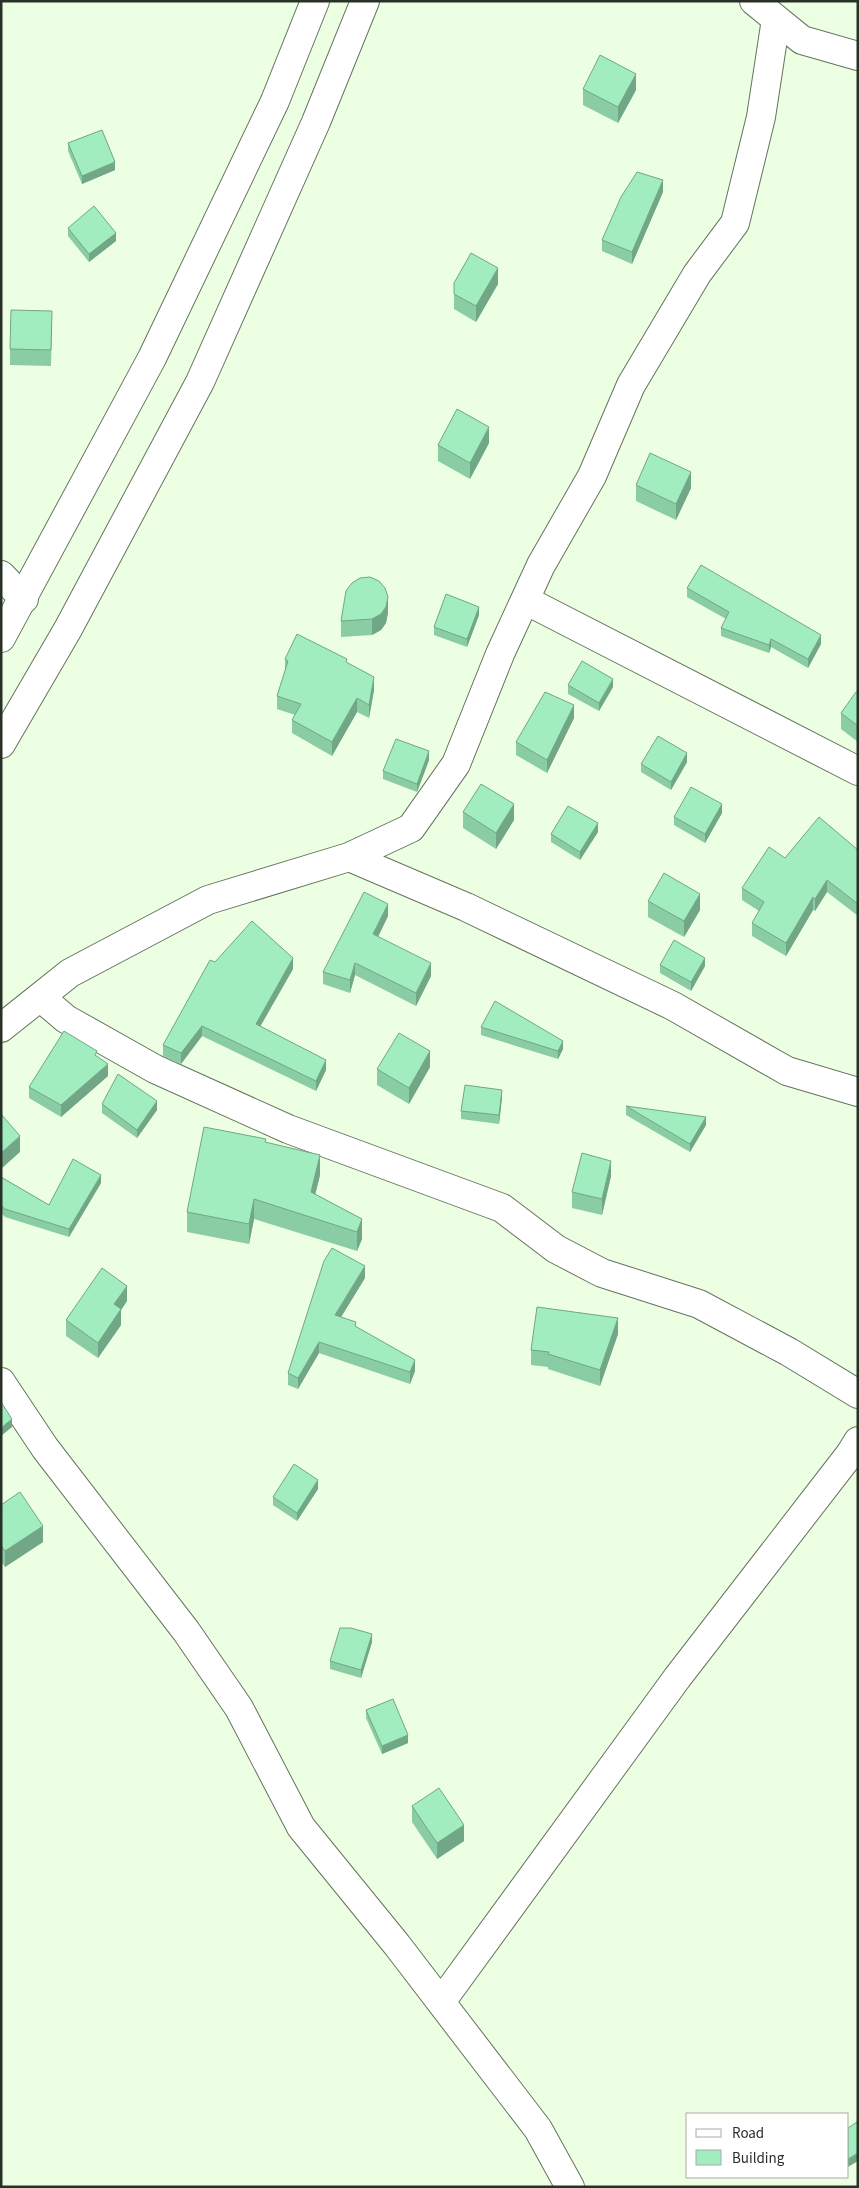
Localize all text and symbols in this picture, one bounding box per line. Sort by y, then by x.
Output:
legend [686,2113,849,2178]
text: Road [732,2123,764,2144]
text: Building [732,2148,785,2169]

